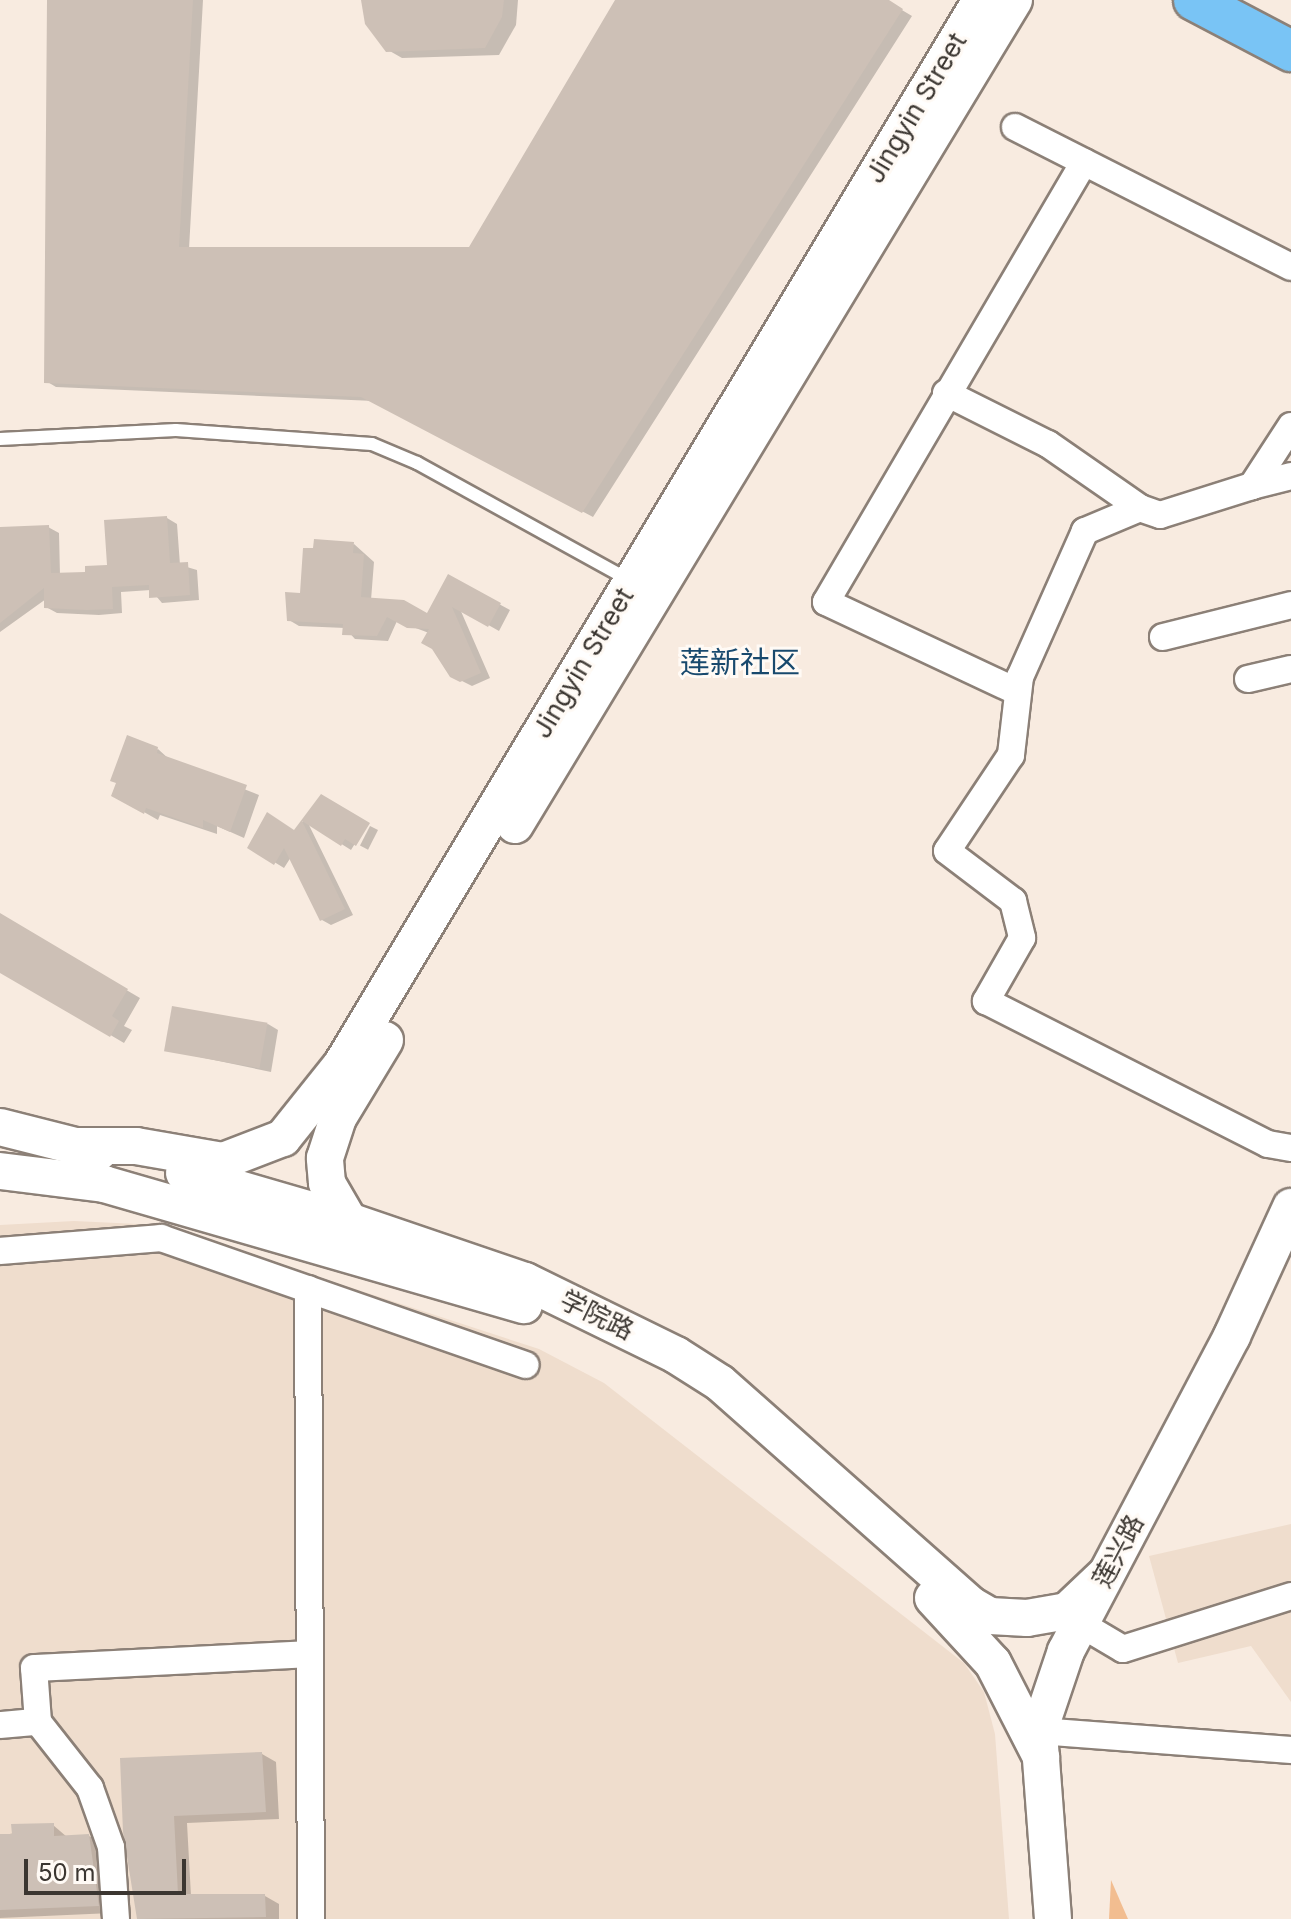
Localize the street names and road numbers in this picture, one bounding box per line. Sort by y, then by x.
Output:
street label: Jingyin Street [859,27,973,189]
street label: Jingyin Street [526,582,640,744]
street label: 学院路 [555,1284,639,1346]
street label: 莲兴路 [1086,1509,1150,1593]

